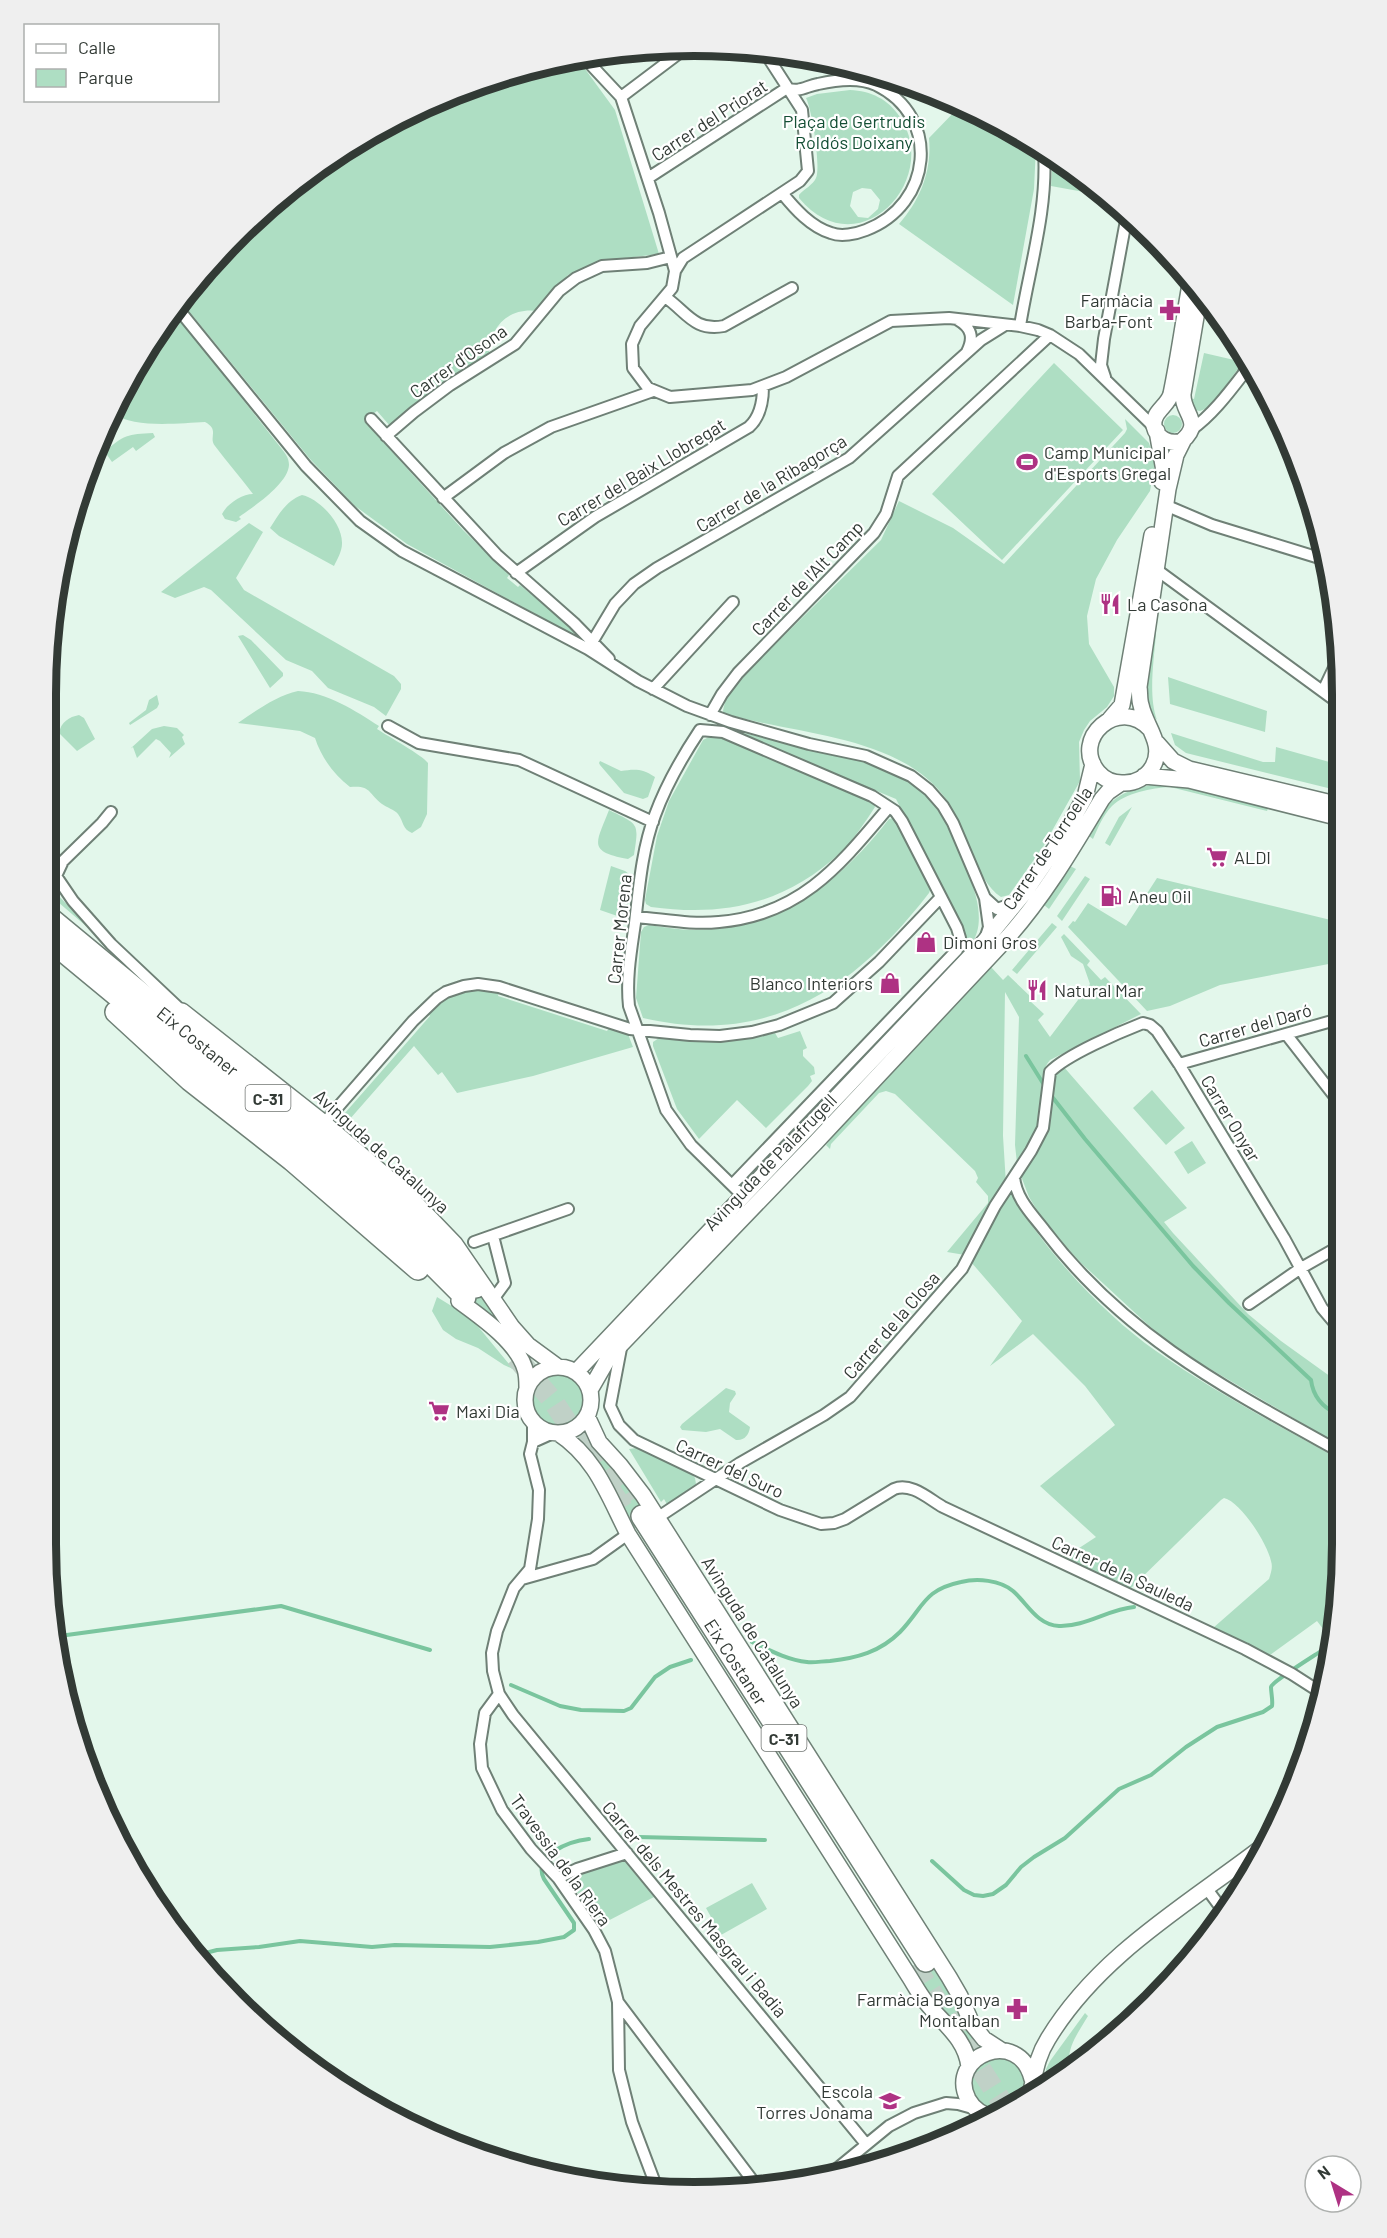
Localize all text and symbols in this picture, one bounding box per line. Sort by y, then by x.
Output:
legend [24,24,219,102]
text: Calle [78,36,116,58]
text: Parque [78,66,133,88]
street label: Carrer del Priorat [647,74,771,166]
park label: Plaça de Gertrudis Roldós Doixany [783,110,925,153]
place label: Farmàcia Barba-Font [1064,289,1153,332]
pharmacy icon: Farmàcia Barba-Font [1158,298,1182,322]
street label: Carrer d'Osona [405,319,511,403]
street label: Carrer del Baix Llobregat [553,413,729,531]
street label: Carrer de la Ribagorça [692,429,850,537]
place label: Camp Municipal d'Esports Gregal [1044,441,1171,484]
sports icon: Camp Municipal d'Esports Gregal [1015,450,1039,474]
street label: Carrer de l'Alt Camp [747,516,867,640]
restaurant icon: La Casona [1098,592,1122,616]
place label: La Casona [1127,593,1207,615]
street label: Carrer de Torroella [997,782,1097,914]
supermarket icon: ALDI [1205,845,1229,869]
place label: ALDI [1234,846,1271,868]
street label: Carrer Morena [602,873,636,985]
fuel station icon: Aneu Oil [1099,884,1123,908]
place label: Aneu Oil [1128,885,1191,907]
shop icon: Dimoni Gros [914,930,938,954]
place label: Dimoni Gros [943,931,1037,953]
shop icon: Blanco Interiors [878,971,902,995]
place label: Blanco Interiors [750,972,873,994]
restaurant icon: Natural Mar [1025,978,1049,1002]
place label: Natural Mar [1054,979,1144,1001]
street label: Carrer del Daró [1196,998,1314,1052]
street label: Eix Costaner [153,1001,244,1081]
street label: Carrer Onyar [1197,1071,1266,1166]
street label: Avinguda de Catalunya [310,1084,454,1218]
road number: C-31 [246,1085,290,1111]
street label: Avinguda de Palafrugell [699,1089,841,1235]
street label: Carrer de la Closa [838,1267,944,1383]
supermarket icon: Maxi Dia [427,1399,451,1423]
place label: Maxi Dia [456,1400,520,1422]
street label: Carrer del Suro [673,1433,787,1503]
street label: Carrer de la Sauleda [1048,1530,1198,1616]
street label: Avinguda de Catalunya [697,1552,809,1712]
street label: Eix Costaner [700,1615,772,1710]
road number: C-31 [762,1725,806,1751]
street label: Travessia de la Riera [506,1790,616,1930]
street label: Carrer dels Mestres Masgrau i Badia [598,1796,792,2022]
place label: Farmàcia Begonya Montalban [857,1988,1000,2031]
pharmacy icon: Farmàcia Begonya Montalban [1005,1997,1029,2021]
place label: Escola Torres Jonama [756,2080,873,2123]
school or university icon: Escola Torres Jonama [878,2089,902,2113]
north arrow [1303,2154,1363,2214]
text: N [1313,2161,1333,2183]

